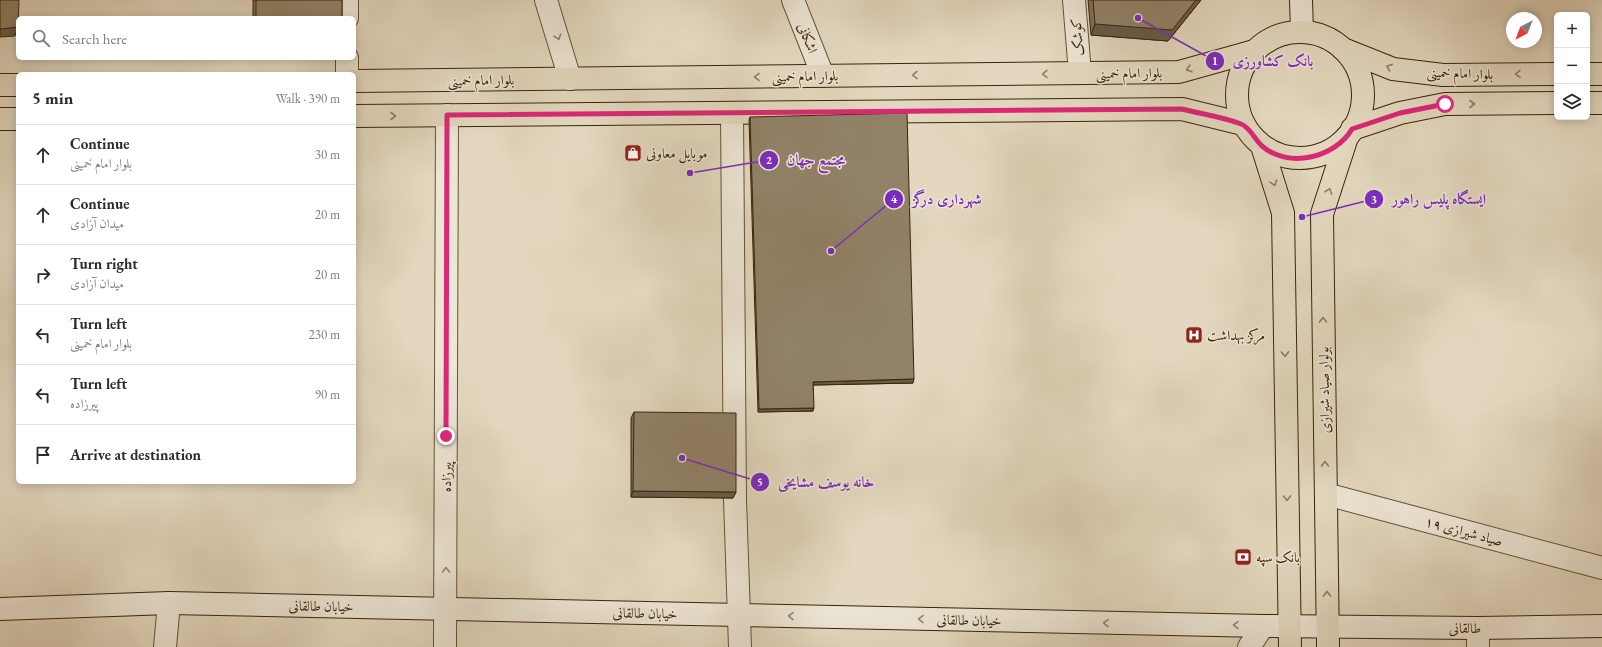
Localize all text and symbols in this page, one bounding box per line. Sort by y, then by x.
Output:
north arrow [1506,12,1542,48]
map controls [1554,12,1590,120]
button: + [1554,12,1590,48]
search box [16,16,356,60]
street label: کوشک [1066,17,1088,57]
street label: اشکانی [794,20,822,56]
icon: search [30,27,52,49]
text: Search here [62,29,127,48]
one-way arrow [553,34,562,41]
callout: بانک کشاورزی [1205,47,1322,74]
button: − [1554,48,1590,84]
text: بانک کشاورزی [1233,51,1314,70]
text: 1 [1212,53,1218,69]
street label: بلوار امام خمینی [1095,63,1163,87]
one-way arrow [1385,63,1392,72]
street label: بلوار امام خمینی [1426,63,1494,87]
one-way arrow [1186,64,1193,73]
street label: بلوار امام خمینی [771,66,839,90]
street label: بلوار امام خمینی [447,70,515,94]
one-way arrow [1042,70,1048,78]
one-way arrow [1515,70,1521,78]
one-way arrow [912,71,918,79]
one-way arrow [754,73,760,81]
button: layers [1554,84,1590,120]
text: 5 min [32,87,73,109]
text: Walk · 390 m [276,90,340,107]
route start [1436,95,1454,113]
one-way arrow [1469,100,1475,108]
one-way arrow [390,112,396,120]
text: Continue [70,134,130,153]
shop icon: موبایل معاونی [623,143,643,163]
icon: ahead [32,144,54,166]
place label: موبایل معاونی [646,144,707,164]
text: 30 m [315,146,340,163]
callout: مجتمع جهان [759,146,853,173]
text: مجتمع جهان [787,150,846,174]
text: 2 [766,152,773,168]
text: بلوار امام خمینی [70,155,132,172]
one-way arrow [1269,180,1278,187]
callout: ایستگاه پلیس راهور [1364,185,1494,212]
callout: شهرداری درگز [884,186,989,213]
one-way arrow [1324,188,1333,195]
text: شهرداری درگز [910,189,982,209]
text: ایستگاه پلیس راهور [1390,189,1486,210]
text: 4 [891,191,898,207]
text: 3 [1371,191,1377,207]
text: Continue [70,194,130,213]
icon: ahead [32,204,54,226]
text: 20 m [315,206,340,223]
text: میدان آزادی [70,215,124,232]
text: Turn right [70,254,138,273]
icon: right [32,264,54,286]
text: 20 m [315,266,340,283]
text: میدان آزادی [70,275,124,292]
text: Turn left [70,314,127,333]
one-way arrow [1319,317,1327,323]
icon: left [32,324,54,346]
hospital icon: مرکز بهداشت [1184,325,1204,345]
text: 230 m [309,326,340,343]
place label: مرکز بهداشت [1207,326,1265,345]
text: بلوار امام خمینی [70,335,132,352]
street label: بولوار صیاد شیرازی [1314,346,1334,433]
one-way arrow [1281,351,1289,357]
text: Turn left [70,374,127,393]
icon: left [32,384,54,406]
text: 90 m [315,386,340,403]
text: پیرزاده [70,395,98,412]
route end [437,427,455,445]
icon: arrive [32,444,54,466]
text: Arrive at destination [70,445,201,464]
street label: پیرزاده [437,460,457,492]
one-way arrow [1321,461,1329,467]
callout: خانه یوسف مشایخی [750,468,882,495]
text: خانه یوسف مشایخی [778,472,874,492]
text: 5 [757,474,763,490]
one-way arrow [1283,495,1292,501]
street label: صیاد شیرازی ۱۹ [1423,512,1505,550]
bank icon: بانک سپه [1233,547,1253,567]
place label: بانک سپه [1256,548,1300,567]
one-way arrow [442,567,450,573]
one-way arrow [1323,591,1332,597]
street label: خیابان طالقانی [288,596,354,616]
street label: خیابان طالقانی [612,603,678,623]
street label: خیابان طالقانی [936,610,1002,630]
one-way arrow [788,612,794,620]
one-way arrow [918,615,924,623]
one-way arrow [1103,618,1109,627]
street label: طالقانی [1449,619,1481,637]
one-way arrow [1233,621,1239,629]

